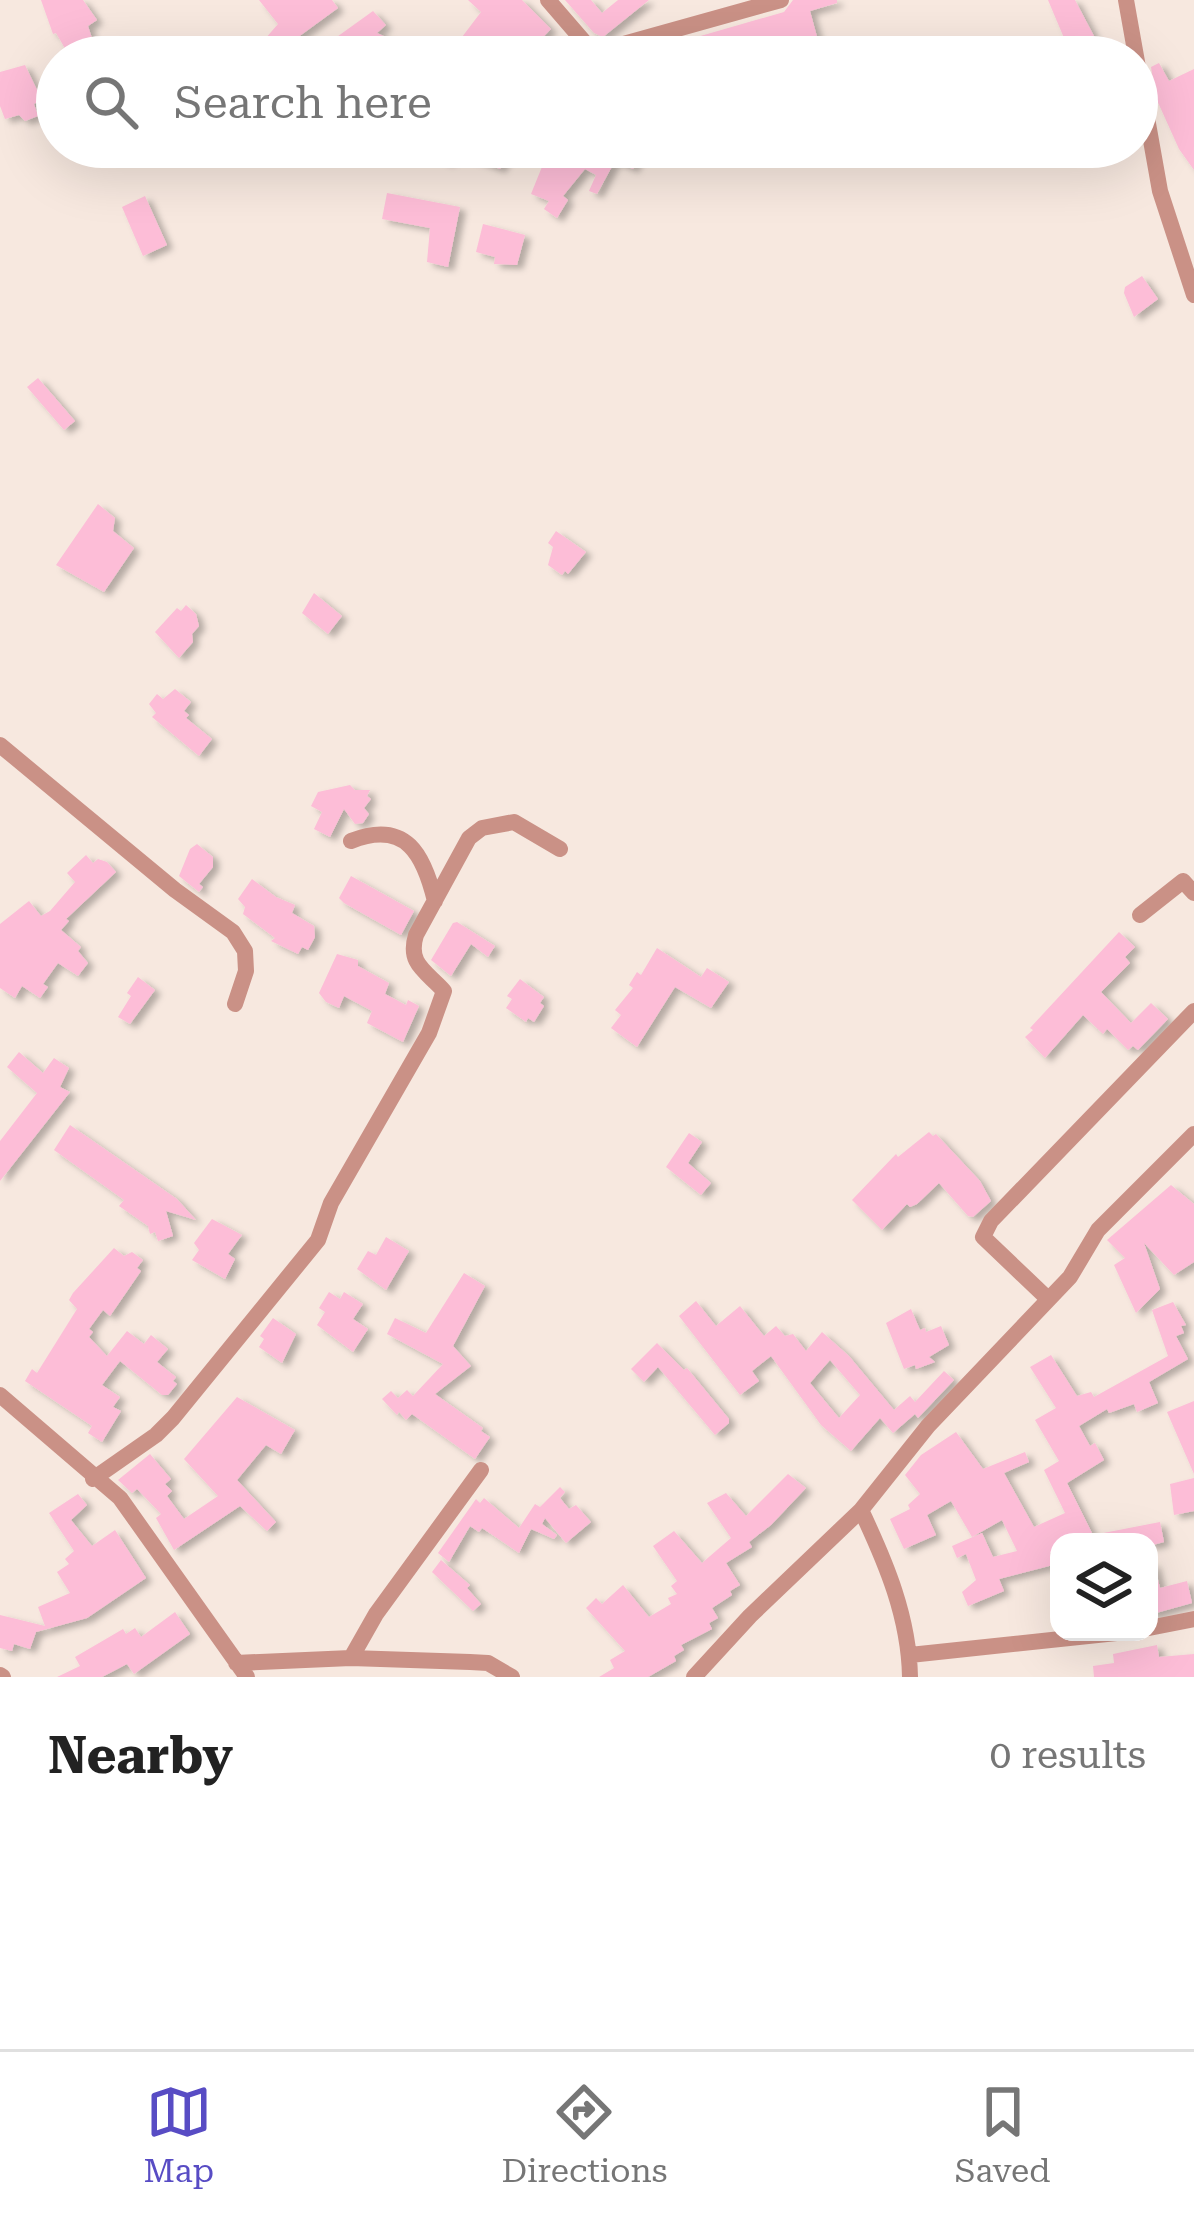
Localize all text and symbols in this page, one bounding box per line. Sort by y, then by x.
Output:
search box [36,36,1158,168]
icon: search [78,69,144,135]
text: Search here [174,76,432,129]
map controls [1050,1533,1158,1641]
button: layers [1050,1533,1158,1641]
text: Nearby [48,1726,233,1785]
text: 0 results [989,1732,1146,1778]
tab: Map [144,2079,214,2190]
tab: Directions [501,2079,667,2190]
tab: Saved [955,2079,1050,2190]

